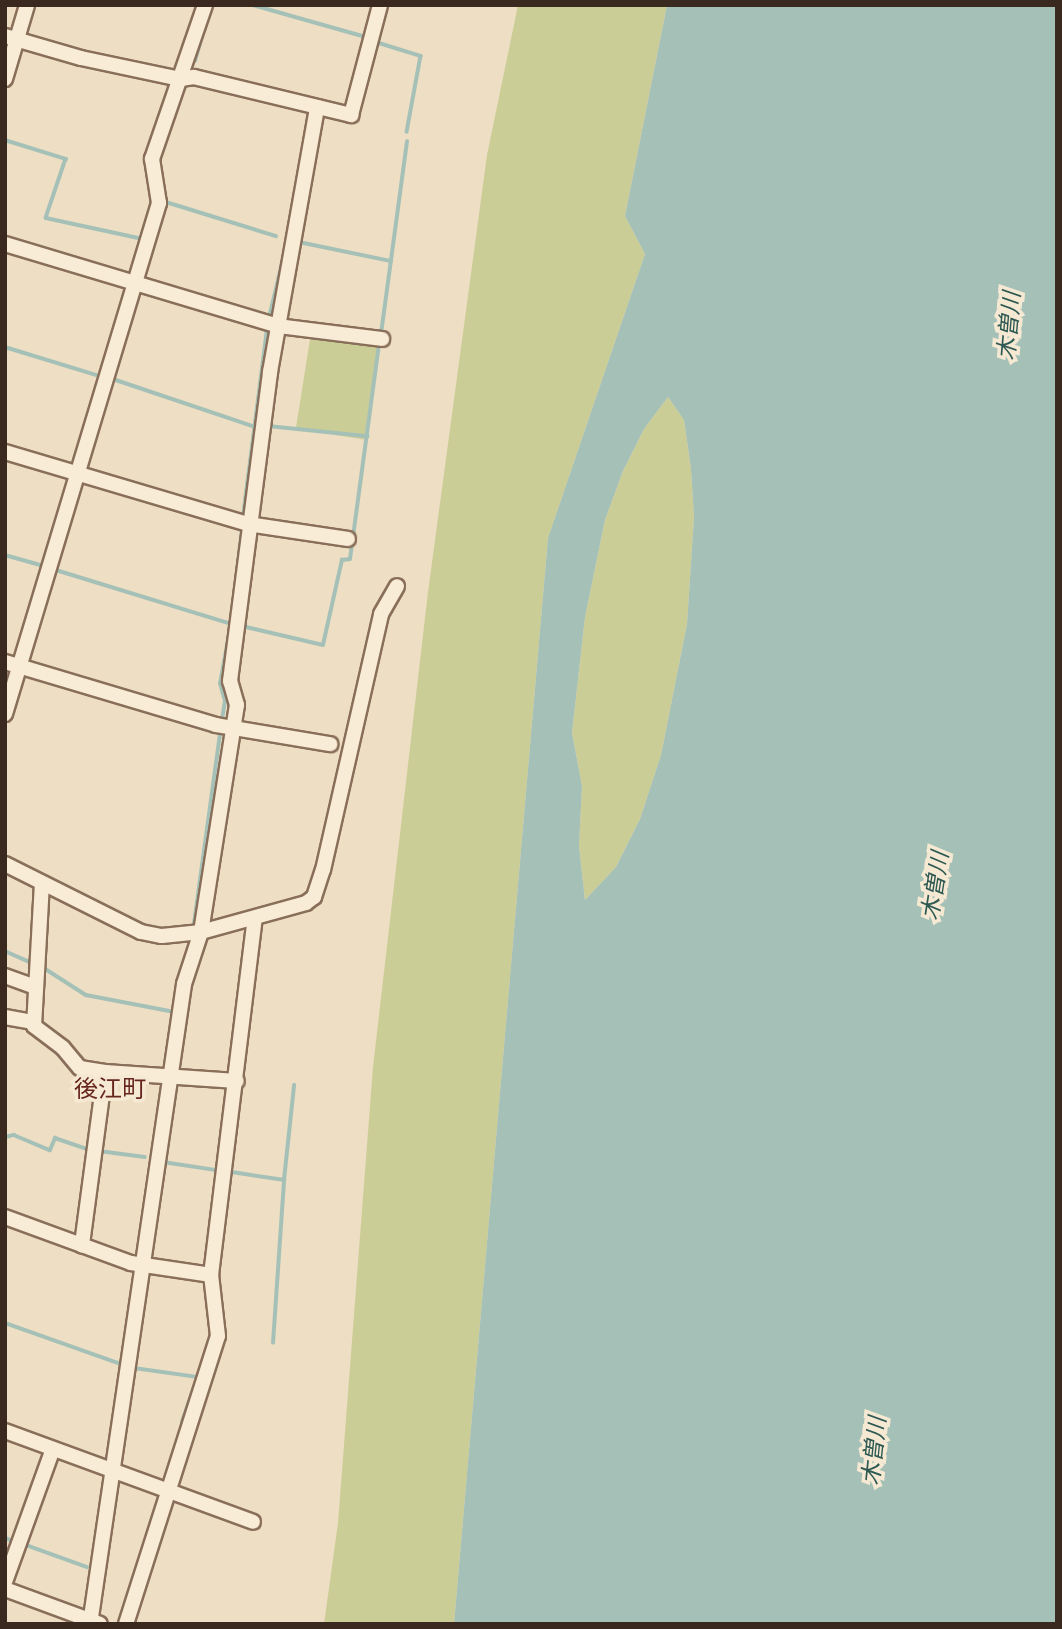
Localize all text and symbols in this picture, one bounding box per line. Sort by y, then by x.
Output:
water label: 木曽川 [992,290,1026,362]
water label: 木曽川 [916,850,954,922]
district label: 後江町 [74,1075,146,1103]
water label: 木曽川 [857,1415,891,1487]

